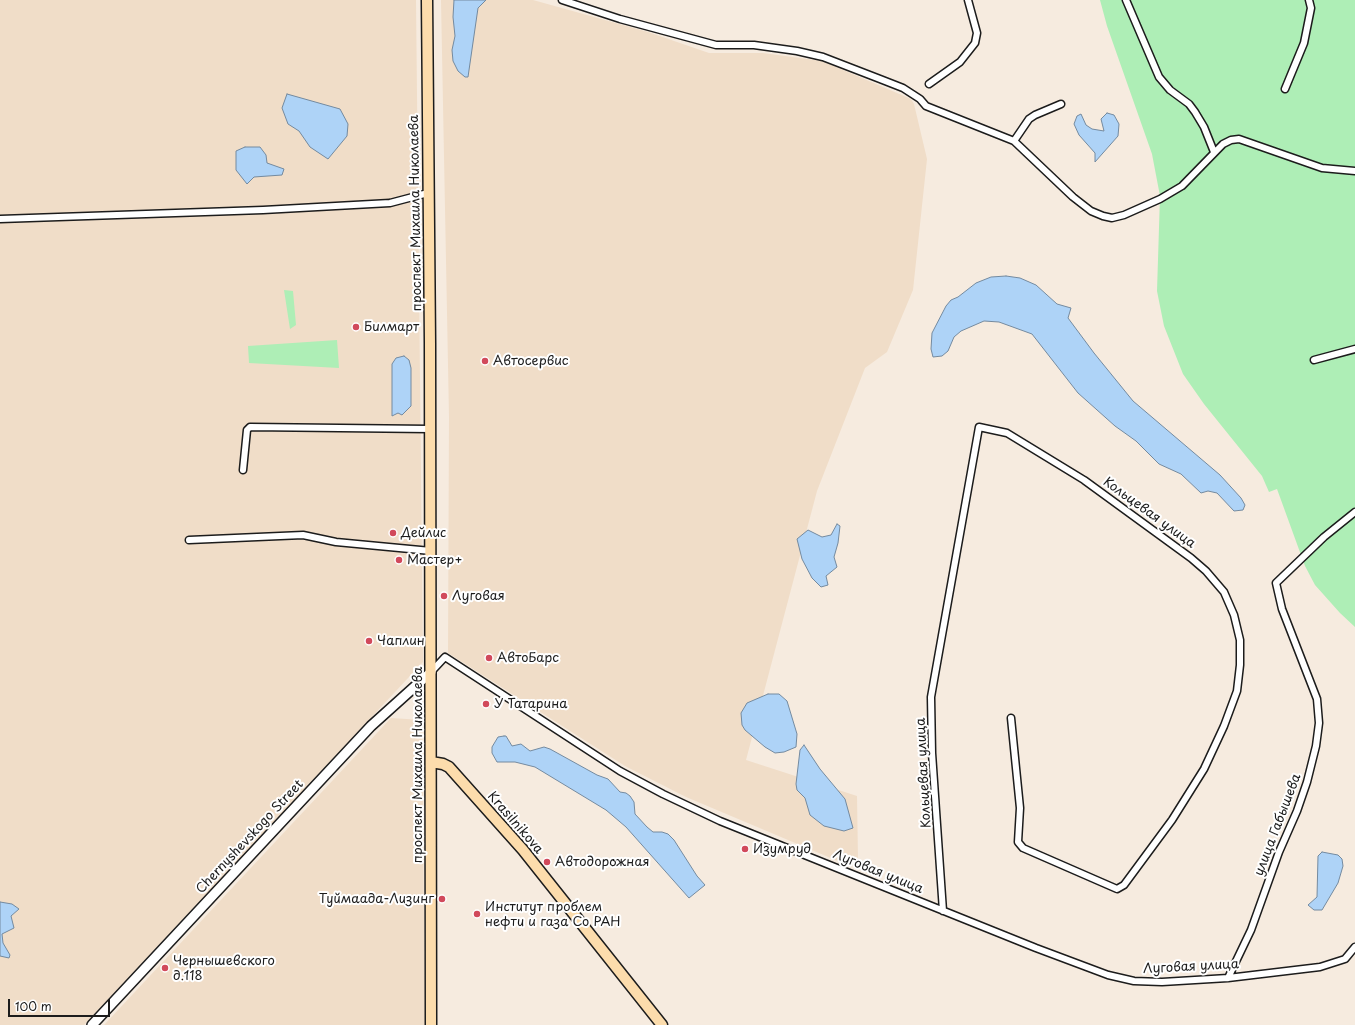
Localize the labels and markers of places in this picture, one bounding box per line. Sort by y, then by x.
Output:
place label: Билмарт [364,319,419,335]
marker: Билмарт [351,322,361,332]
place label: Автосервис [493,353,569,369]
marker: Автосервис [480,356,490,366]
place label: Дейлис [401,525,446,541]
marker: Дейлис [388,528,398,538]
place label: Мастер+ [407,552,463,568]
marker: Мастер+ [394,555,404,565]
place label: Луговая [452,588,505,604]
marker: Луговая [439,591,449,601]
place label: Чаплин [377,633,425,649]
marker: Чаплин [364,636,374,646]
place label: АвтоБарс [497,650,559,666]
marker: АвтоБарс [484,653,494,663]
place label: У Татарина [494,696,567,712]
marker: У Татарина [481,699,491,709]
place label: Изумруд [753,841,811,857]
marker: Изумруд [740,844,750,854]
place label: Автодорожная [555,854,650,870]
marker: Автодорожная [542,857,552,867]
place label: Туймаада-Лизинг [319,891,434,907]
marker: Туймаада-Лизинг [437,894,447,904]
place label: Институт проблем нефти и газа Со РАН [485,899,621,930]
marker: Институт проблем нефти и газа Со РАН [472,909,482,919]
place label: Чернышевского д.118 [173,953,275,984]
marker: Чернышевского д.118 [160,963,170,973]

